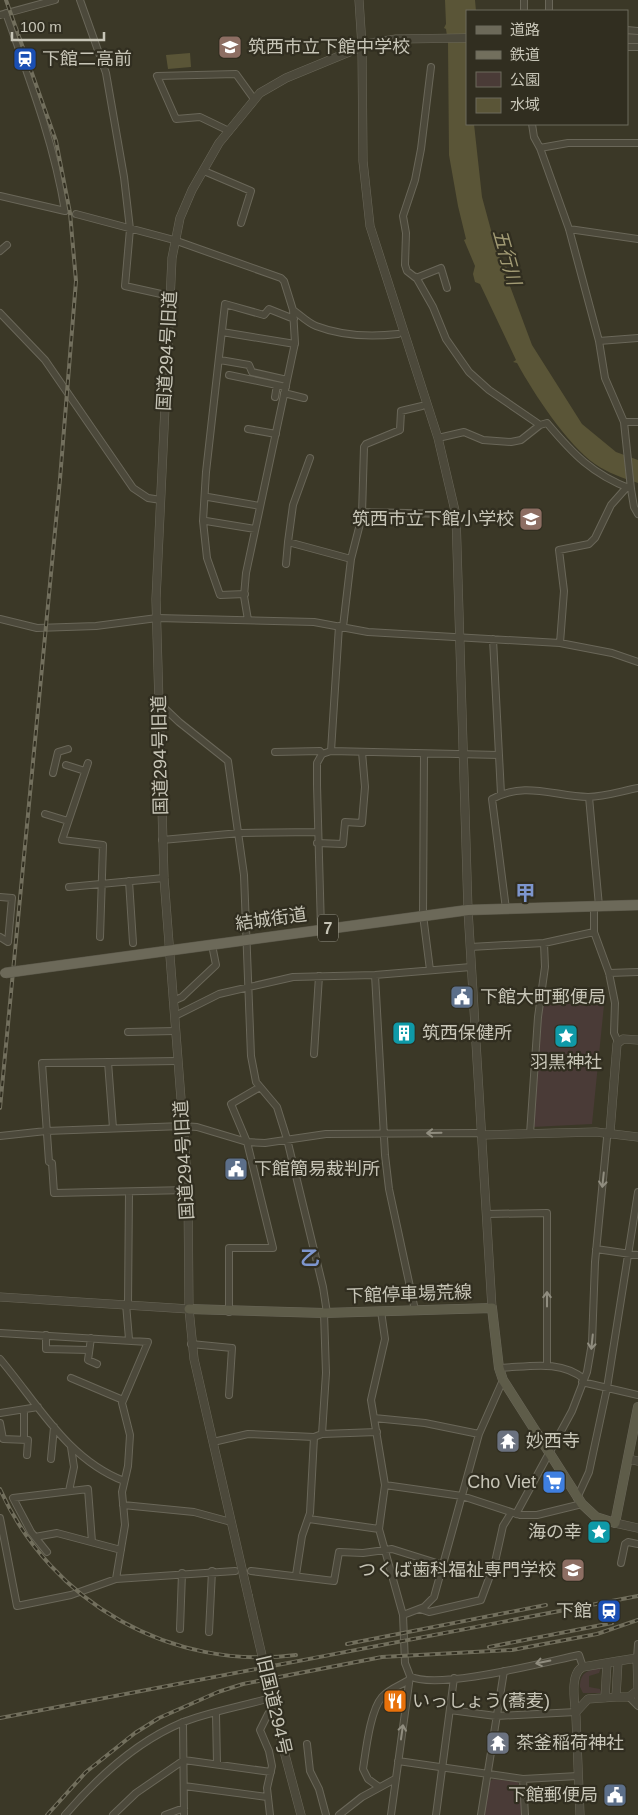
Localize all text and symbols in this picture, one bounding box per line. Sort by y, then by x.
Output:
scale bar [12,10,105,42]
legend [466,10,628,125]
text: 100 m [20,18,62,35]
text: 道路 [510,21,540,38]
school or university icon: 筑西市立下館中学校 [217,34,243,60]
place label: 筑西市立下館中学校 [248,37,410,57]
station icon: 下館二高前 [12,46,38,72]
text: 鉄道 [510,46,540,63]
place label: 下館二高前 [42,49,132,69]
text: 公園 [510,71,540,88]
text: 水域 [510,96,540,113]
water label: 五行川 [489,227,525,289]
street label: 国道294号旧道 [154,291,180,411]
school or university icon: 筑西市立下館小学校 [518,506,544,532]
place label: 筑西市立下館小学校 [352,509,514,529]
street label: 国道294号旧道 [149,695,171,815]
district label: 甲 [515,882,535,904]
street label: 結城街道 [234,904,308,934]
road number: 7 [318,914,338,941]
public building icon: 下館大町郵便局 [449,984,475,1010]
place label: 下館大町郵便局 [480,987,606,1007]
building icon: 筑西保健所 [391,1020,417,1046]
place label: 筑西保健所 [422,1023,512,1043]
place icon: 羽黒神社 [553,1023,579,1049]
place label: 羽黒神社 [530,1052,602,1072]
street label: 国道294号旧道 [171,1100,197,1220]
one-way arrow [426,1128,442,1138]
public building icon: 下館簡易裁判所 [223,1156,249,1182]
place label: 下館簡易裁判所 [254,1159,380,1179]
one-way arrow [598,1172,608,1188]
district label: 乙 [300,1247,320,1269]
street label: 下館停車場荒線 [346,1282,472,1306]
one-way arrow [542,1291,552,1308]
one-way arrow [587,1334,597,1350]
temple icon: 妙西寺 [495,1428,521,1454]
place label: 妙西寺 [526,1431,580,1451]
supermarket icon: Cho Viet [541,1469,567,1495]
place label: Cho Viet [467,1472,536,1492]
place icon: 海の幸 [586,1519,612,1545]
place label: 海の幸 [528,1522,582,1542]
school or university icon: つくば歯科福祉専門学校 [560,1557,586,1583]
place label: つくば歯科福祉専門学校 [358,1560,556,1580]
station icon: 下館 [596,1598,622,1624]
place label: 下館 [556,1601,592,1621]
street label: 旧国道294号 [253,1653,295,1757]
one-way arrow [535,1658,551,1668]
restaurant icon: いっしょう(蕎麦) [382,1688,408,1714]
place label: いっしょう(蕎麦) [412,1691,550,1711]
one-way arrow [397,1724,407,1740]
temple icon: 茶釜稲荷神社 [485,1730,511,1756]
place label: 茶釜稲荷神社 [516,1733,624,1753]
public building icon: 下館郵便局 [602,1782,628,1808]
place label: 下館郵便局 [508,1785,598,1805]

